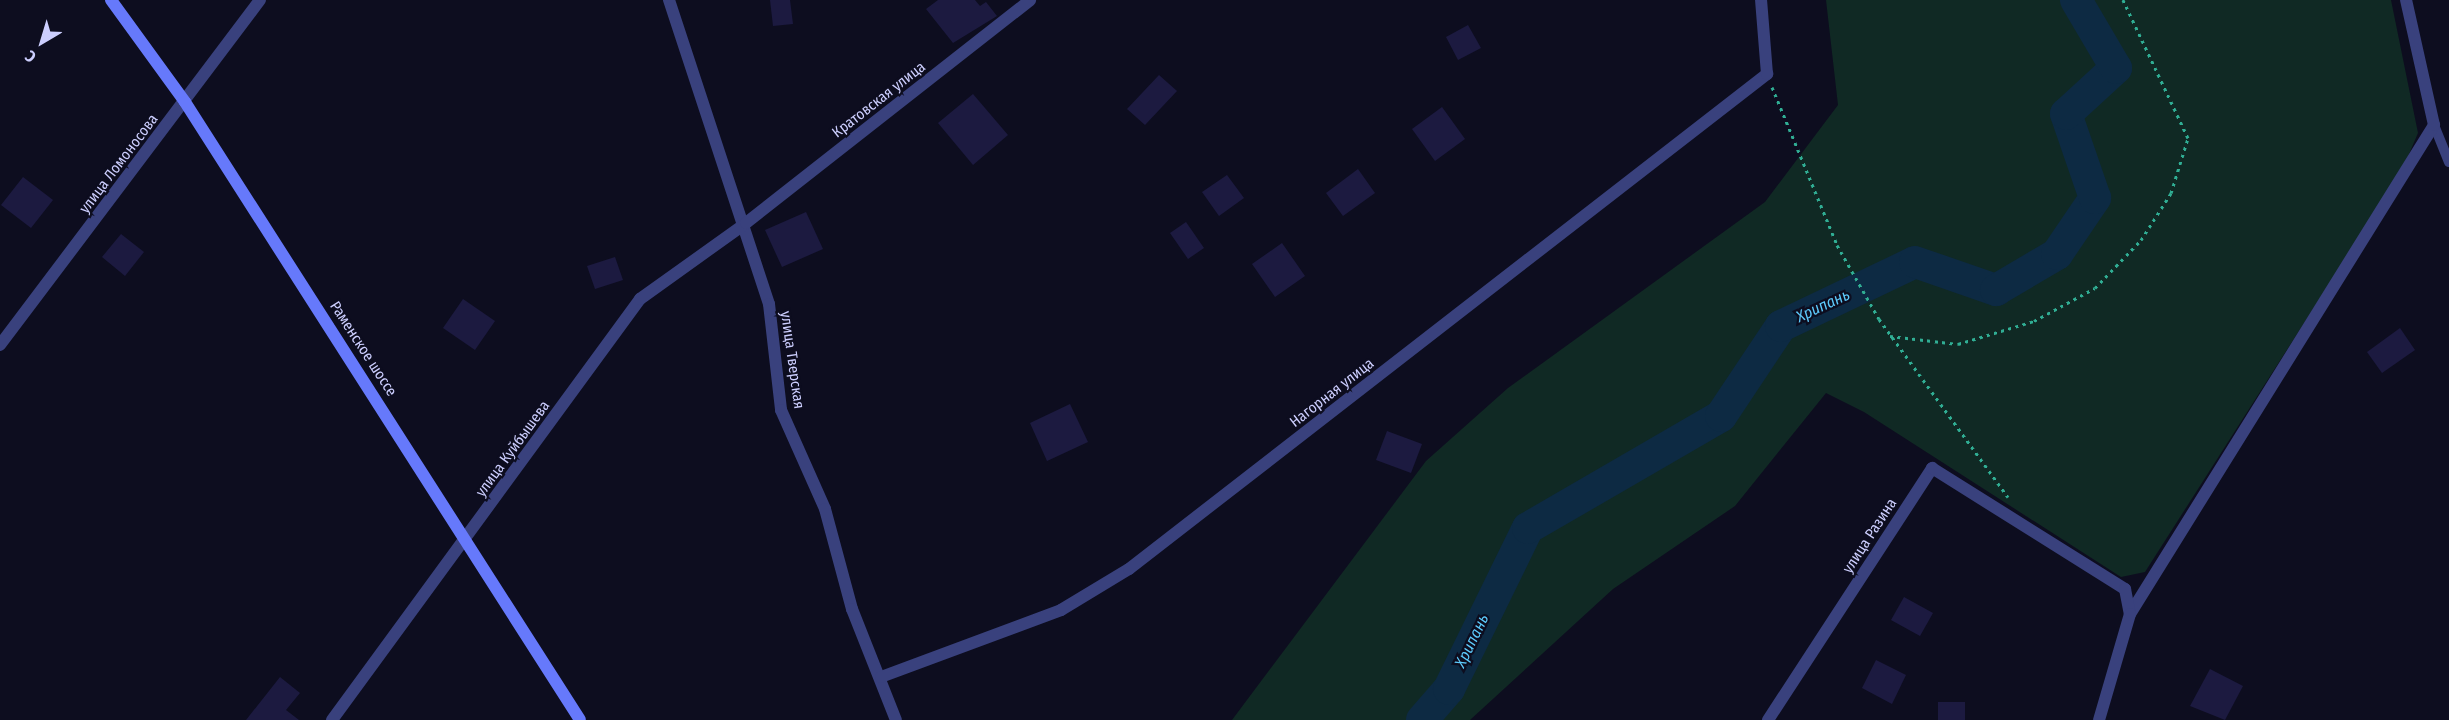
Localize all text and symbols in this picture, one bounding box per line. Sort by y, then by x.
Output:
north arrow [12,12,72,72]
text: С [21,47,40,67]
street label: Кратовская улица [829,58,929,142]
street label: улица Ломоносова [76,111,162,217]
water label: Хрипань [1793,285,1853,327]
street label: Раменское шоссе [326,298,400,400]
street label: улица Тверская [776,310,808,410]
street label: Нагорная улица [1286,355,1378,431]
street label: улица Куйбышева [472,397,554,501]
street label: улица Разина [1839,495,1901,577]
water label: Хрипань [1451,611,1493,671]

